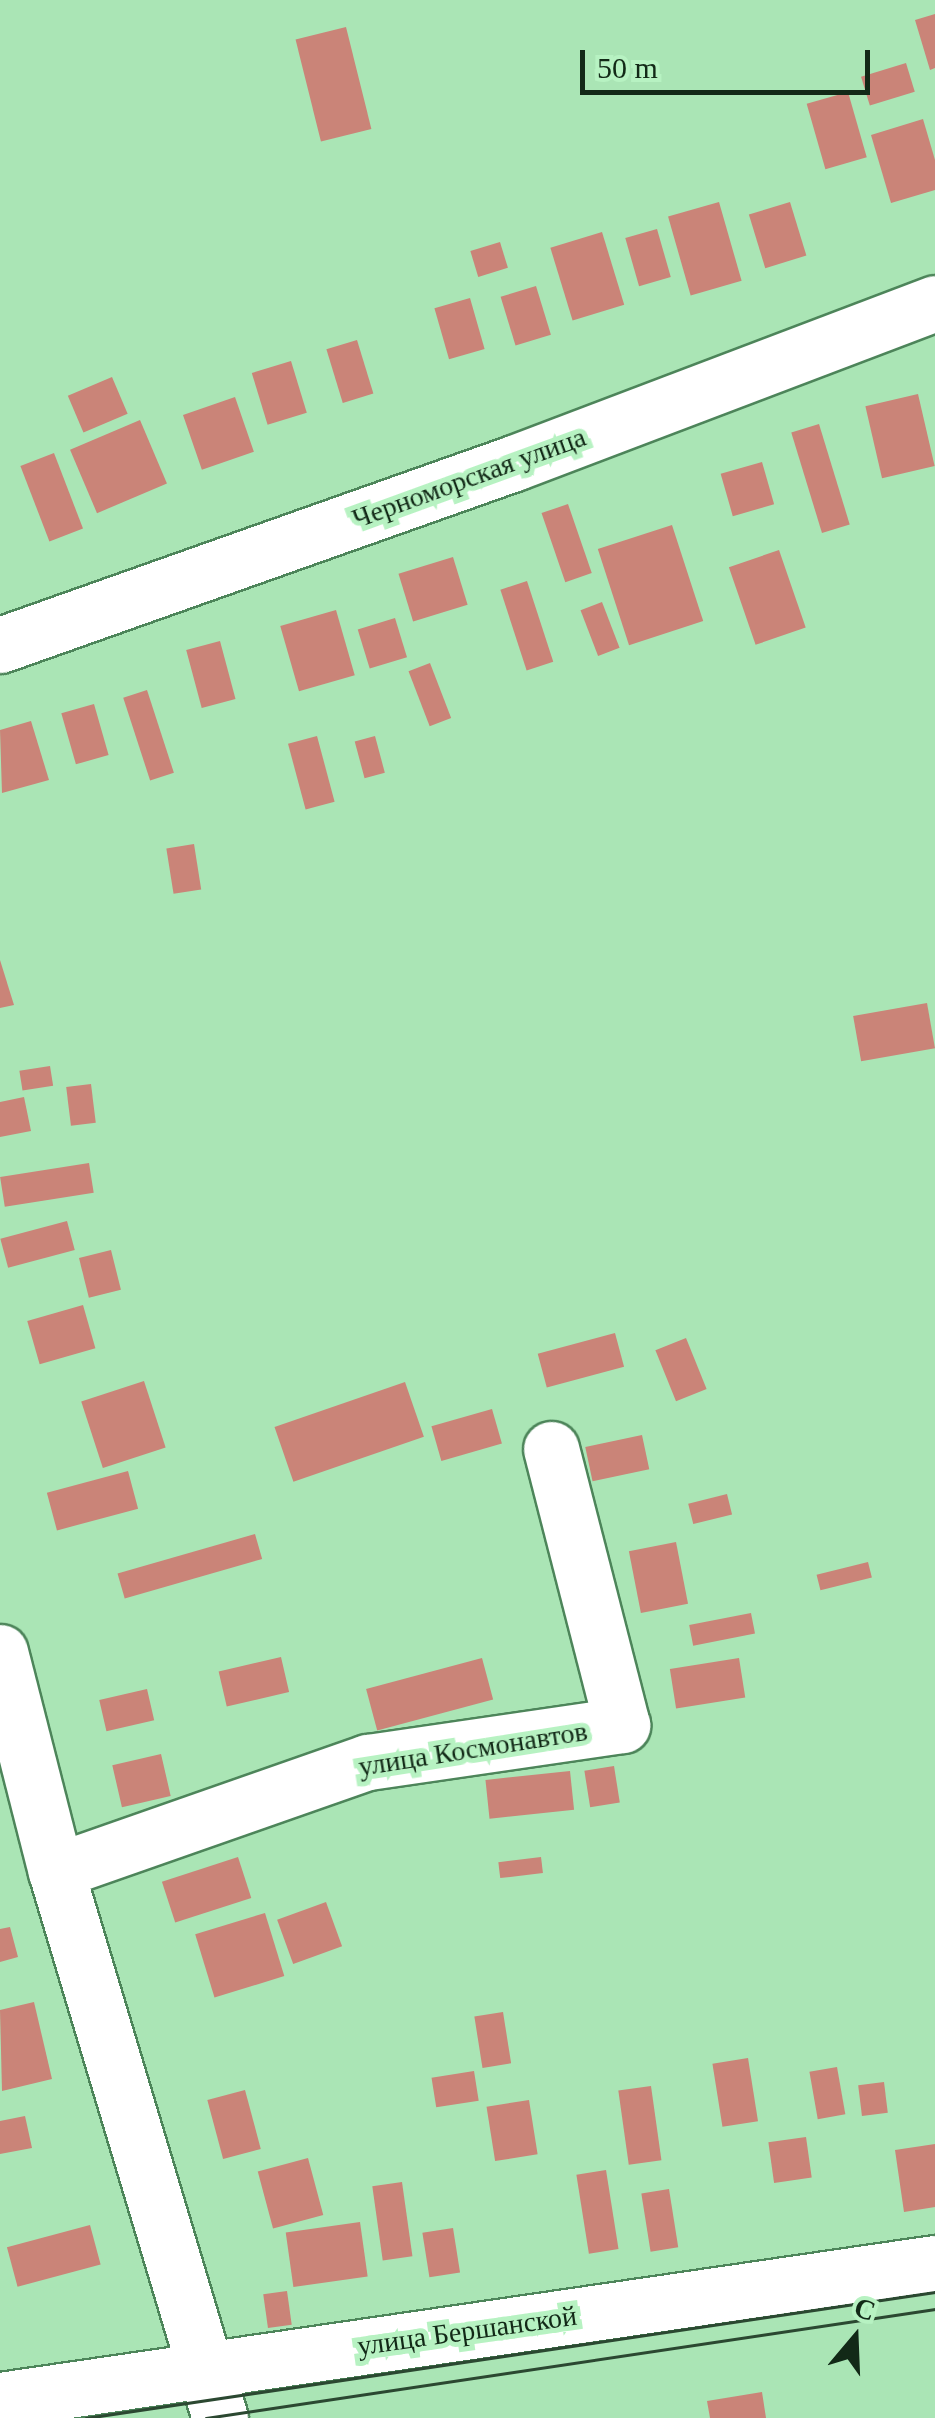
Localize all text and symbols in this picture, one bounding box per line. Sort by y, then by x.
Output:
scale bar [585,30,875,92]
text: 50 m [597,51,658,84]
street label: Черноморская улица [348,420,590,536]
street label: улица Космонавтов [356,1714,590,1784]
north arrow [805,2288,905,2388]
text: С [850,2291,880,2327]
street label: улица Бершанской [355,2299,579,2363]

